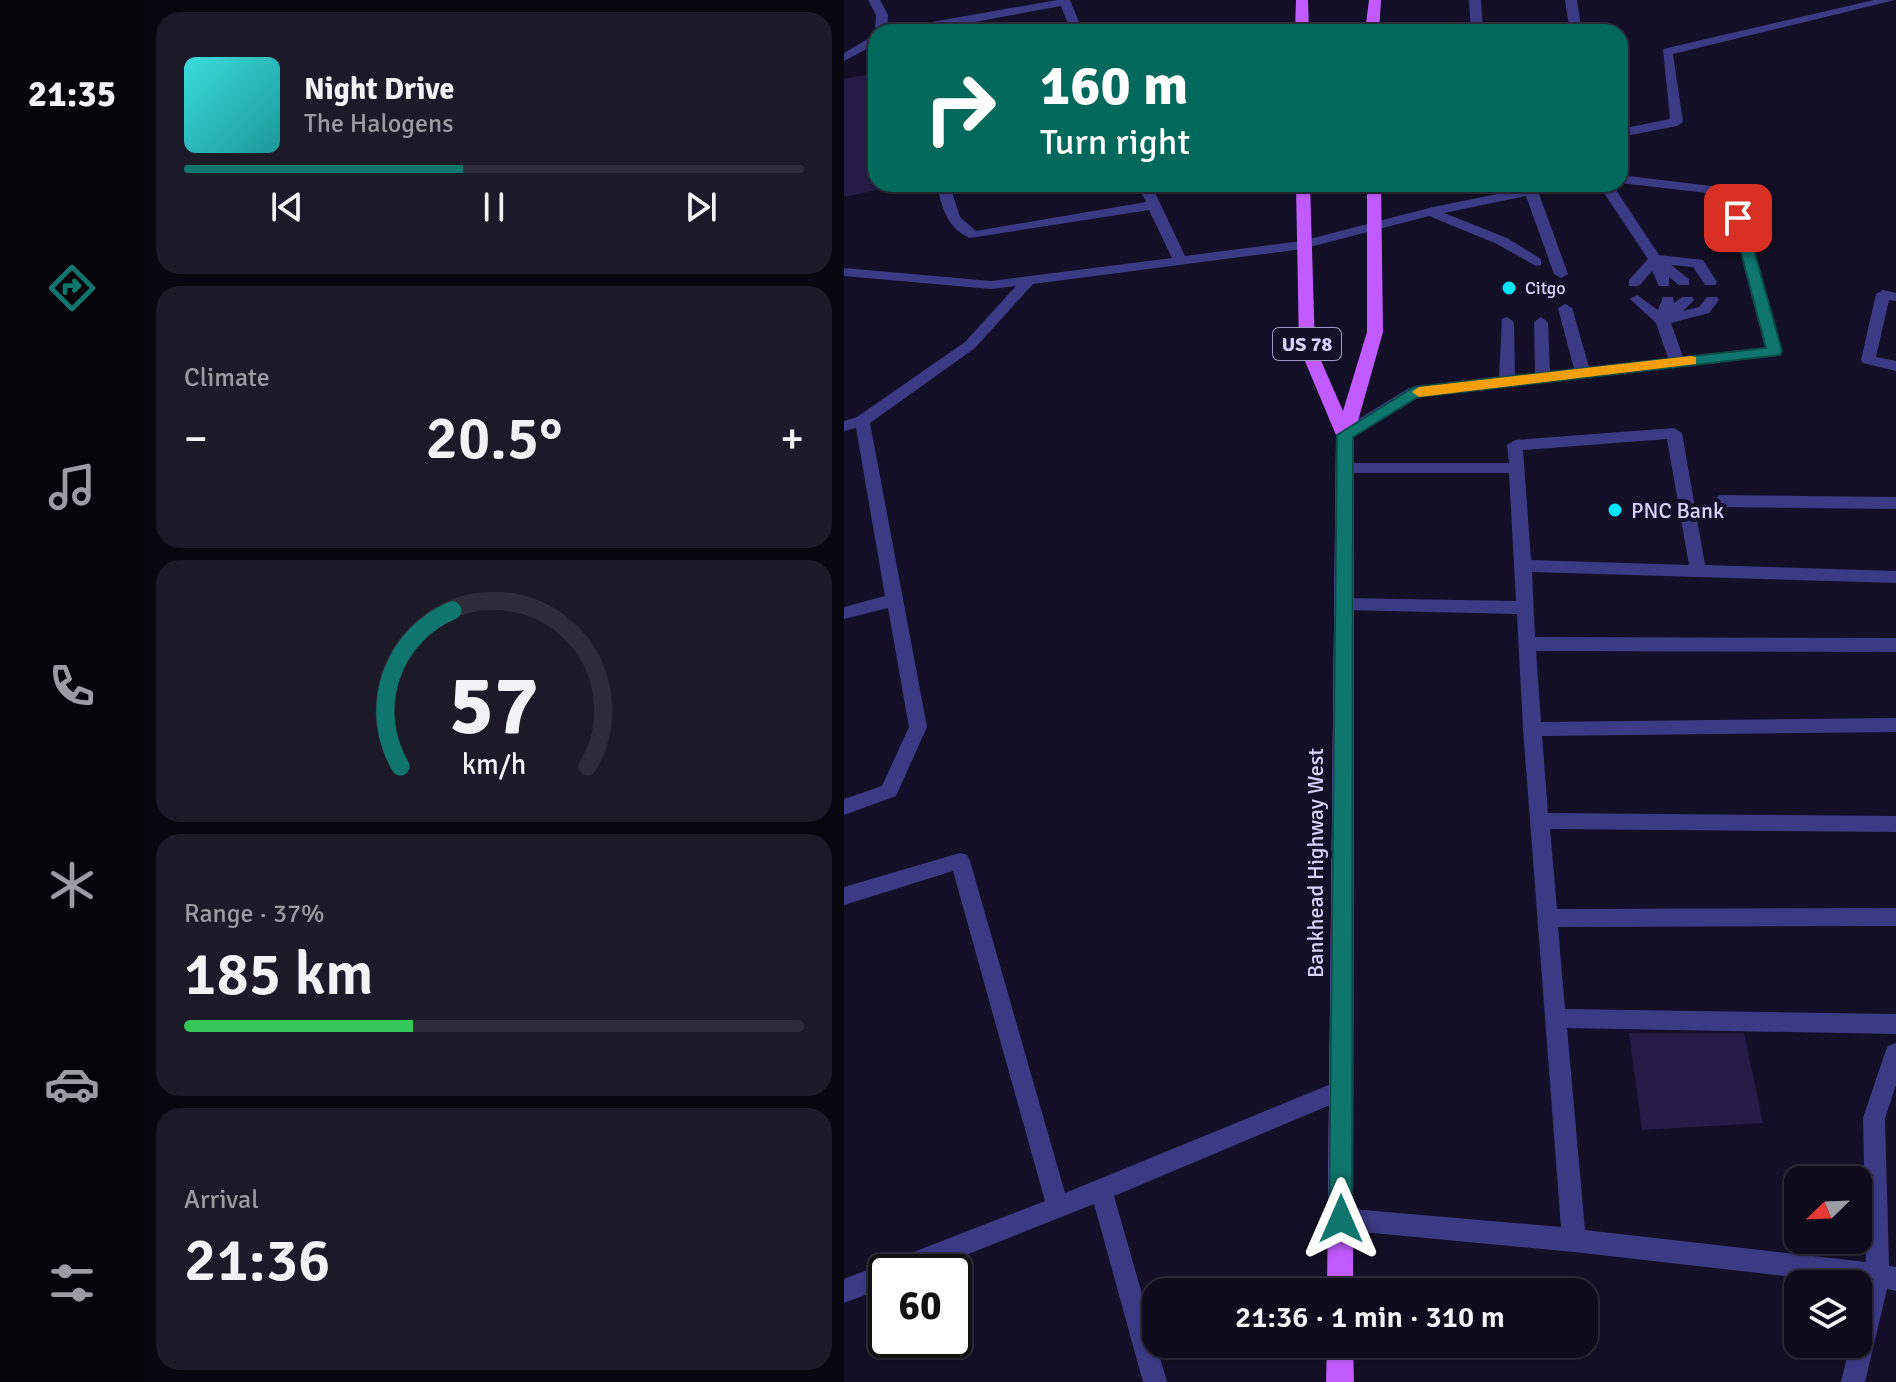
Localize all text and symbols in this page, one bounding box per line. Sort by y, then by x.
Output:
text: 160 m [1040,51,1188,120]
icon: right [908,56,1012,160]
text: Night Drive [304,71,454,108]
text: 21:35 [28,72,116,117]
text: The Halogens [304,108,454,140]
text: Turn right [1040,120,1190,165]
pin [1704,184,1772,252]
icon: previous [265,185,309,229]
icon: pause [472,185,516,229]
icon: next [679,185,723,229]
icon: arrive [1716,196,1760,240]
icon: directions [44,260,100,316]
place label: Citgo [1525,277,1566,299]
marker: Citgo [1500,279,1518,297]
road number: US 78 [1273,328,1341,360]
text: Climate [184,362,270,394]
text: 20.5° [426,402,562,476]
text: − [184,412,208,466]
text: + [780,412,804,466]
icon: music [44,459,100,515]
place label: PNC Bank [1631,497,1724,524]
marker: PNC Bank [1606,501,1624,519]
text: 57 [449,655,539,757]
icon: phone [44,658,100,714]
text: km/h [462,747,526,782]
street label: Bankhead Highway West [1302,748,1329,978]
icon: climate [44,857,100,913]
text: Range · 37% [184,898,325,930]
text: 185 km [184,938,373,1012]
icon: car [44,1056,100,1112]
north arrow [1784,1166,1872,1254]
map controls [1784,1166,1872,1358]
position arrow [1299,1177,1383,1261]
text: Arrival [184,1184,259,1216]
text: 21:36 [184,1224,331,1298]
speed limit sign: 60 [868,1254,972,1358]
icon: filters [44,1255,100,1311]
button: layers [1784,1270,1872,1358]
text: 21:36 · 1 min · 310 m [1235,1299,1505,1336]

